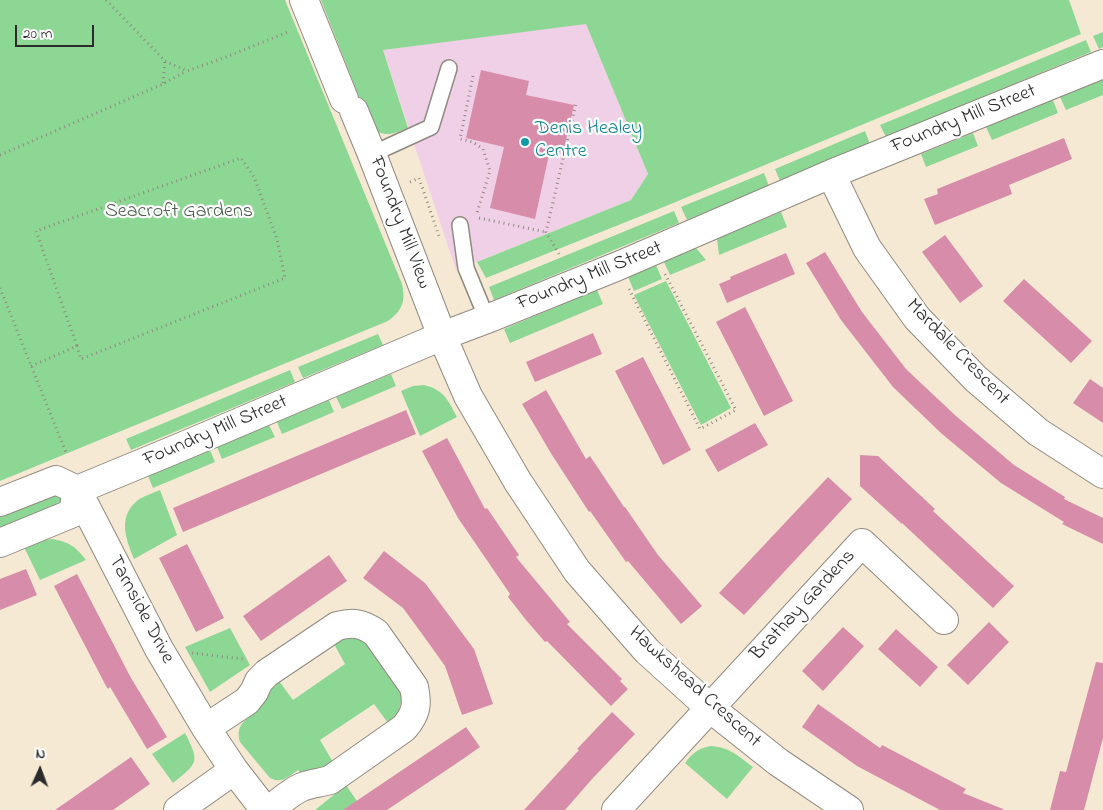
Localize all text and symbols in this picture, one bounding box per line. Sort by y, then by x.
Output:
scale bar [18,15,96,47]
text: 20 m [23,23,52,45]
street label: Foundry Mill Street [888,80,1040,160]
place label: Denis Healey Centre [535,118,642,165]
marker: Denis Healey Centre [519,136,531,148]
street label: Foundry Mill View [363,153,435,293]
park label: Seacroft Gardens [105,201,253,225]
street label: Foundry Mill Street [514,237,666,317]
street label: Mardale Crescent [900,295,1014,411]
street label: Foundry Mill Street [140,391,292,473]
street label: Brathay Gardens [746,545,862,667]
street label: Tarnside Drive [101,552,179,668]
street label: Hawkshead Crescent [623,622,765,754]
text: N [35,744,46,765]
north arrow [15,745,65,795]

